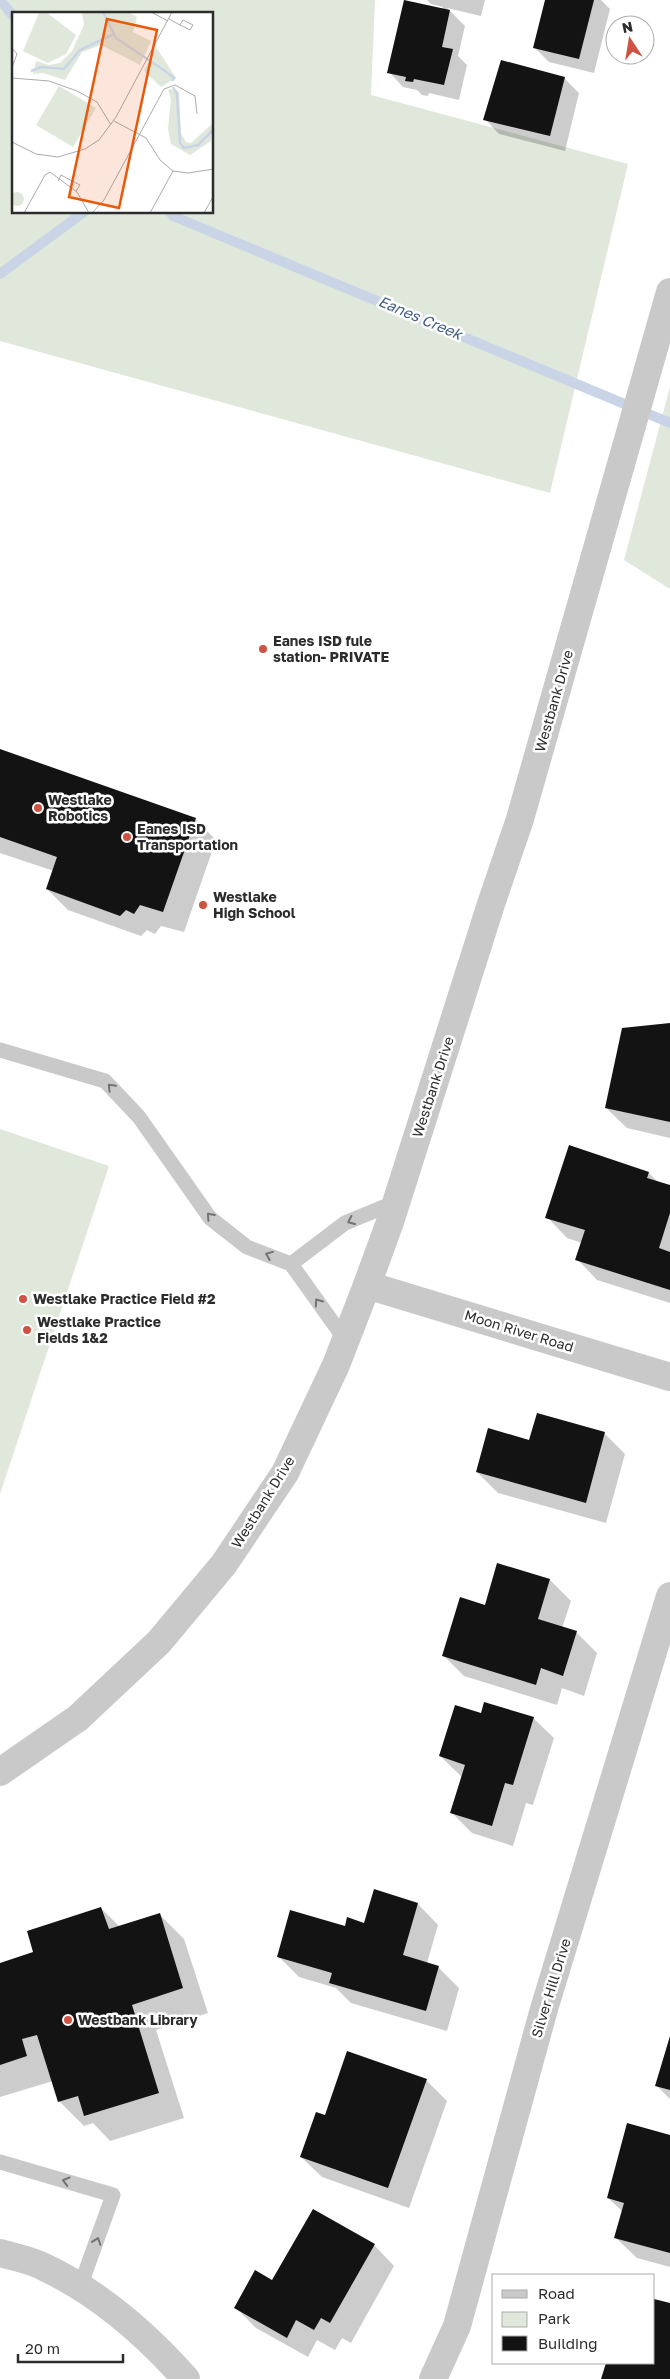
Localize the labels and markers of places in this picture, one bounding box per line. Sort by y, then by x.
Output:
place label: Eanes ISD fule station- PRIVATE [273,632,389,665]
marker: Eanes ISD fule station- PRIVATE [257,643,269,655]
place label: Westlake Robotics [48,791,112,824]
marker: Westlake Robotics [32,802,44,814]
place label: Eanes ISD Transportation [137,820,238,853]
marker: Eanes ISD Transportation [121,831,133,843]
place label: Westlake High School [213,888,296,921]
marker: Westlake High School [197,899,209,911]
place label: Westlake Practice Field #2 [33,1290,216,1307]
marker: Westlake Practice Field #2 [17,1293,29,1305]
place label: Westlake Practice Fields 1&2 [37,1313,161,1346]
marker: Westlake Practice Fields 1&2 [21,1324,33,1336]
place label: Westbank Library [78,2011,198,2028]
marker: Westbank Library [62,2014,74,2026]

